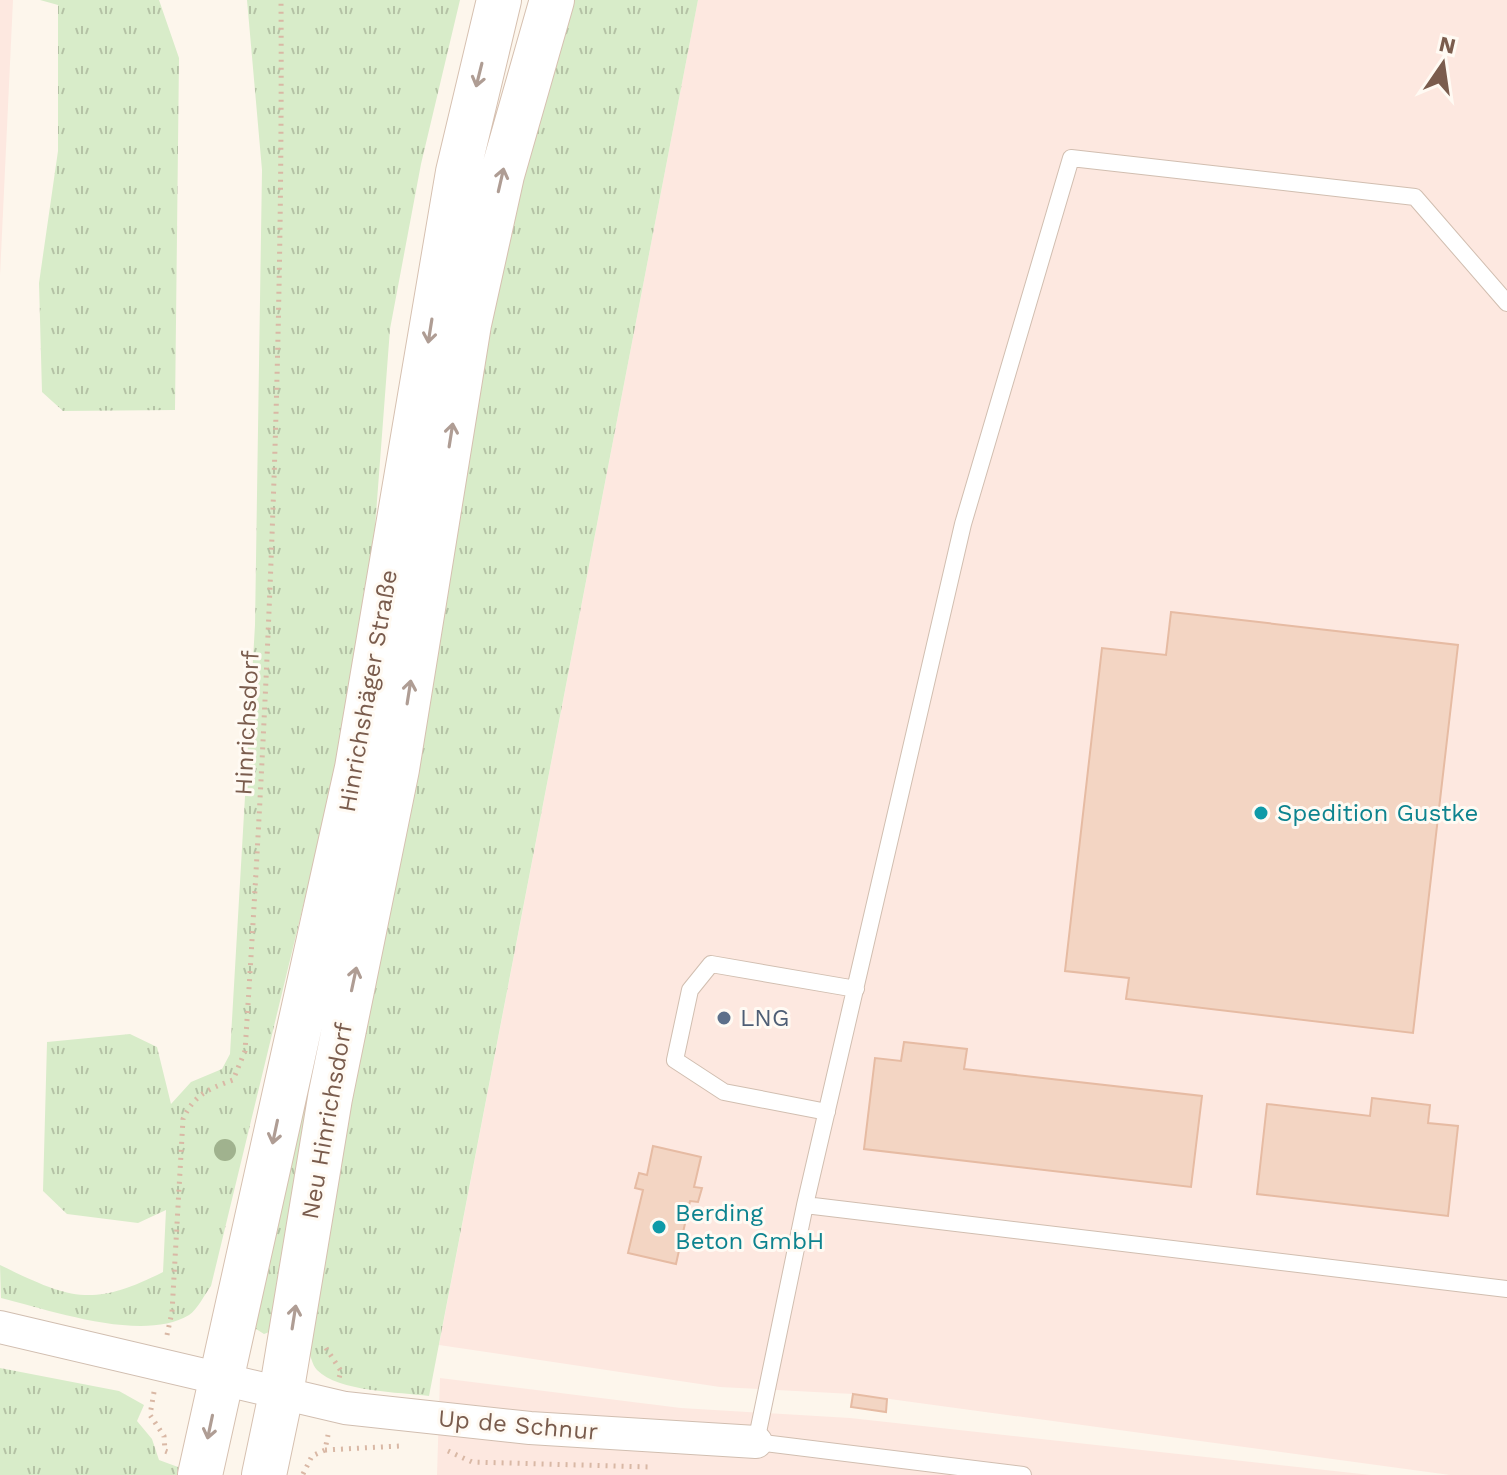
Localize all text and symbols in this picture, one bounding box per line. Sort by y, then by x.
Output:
north arrow [1403,24,1483,104]
text: N [1437,31,1458,59]
one-way arrow [471,62,486,88]
one-way arrow [494,168,509,194]
one-way arrow [421,317,436,343]
one-way arrow [444,423,459,449]
street label: Hinrichshäger Straße [333,568,403,814]
street label: Hinrichsdorf [229,649,265,796]
one-way arrow [402,680,417,705]
place label: Spedition Gustke [1277,799,1478,827]
marker: Spedition Gustke [1252,804,1270,822]
one-way arrow [347,966,362,992]
place label: LNG [740,1004,789,1032]
marker: LNG [715,1009,733,1027]
street label: Neu Hinrichsdorf [296,1020,358,1221]
one-way arrow [267,1118,282,1144]
place label: Berding Beton GmbH [675,1199,824,1255]
marker: Berding Beton GmbH [650,1218,668,1236]
one-way arrow [287,1305,302,1330]
street label: Up de Schnur [437,1404,599,1446]
one-way arrow [202,1414,217,1439]

